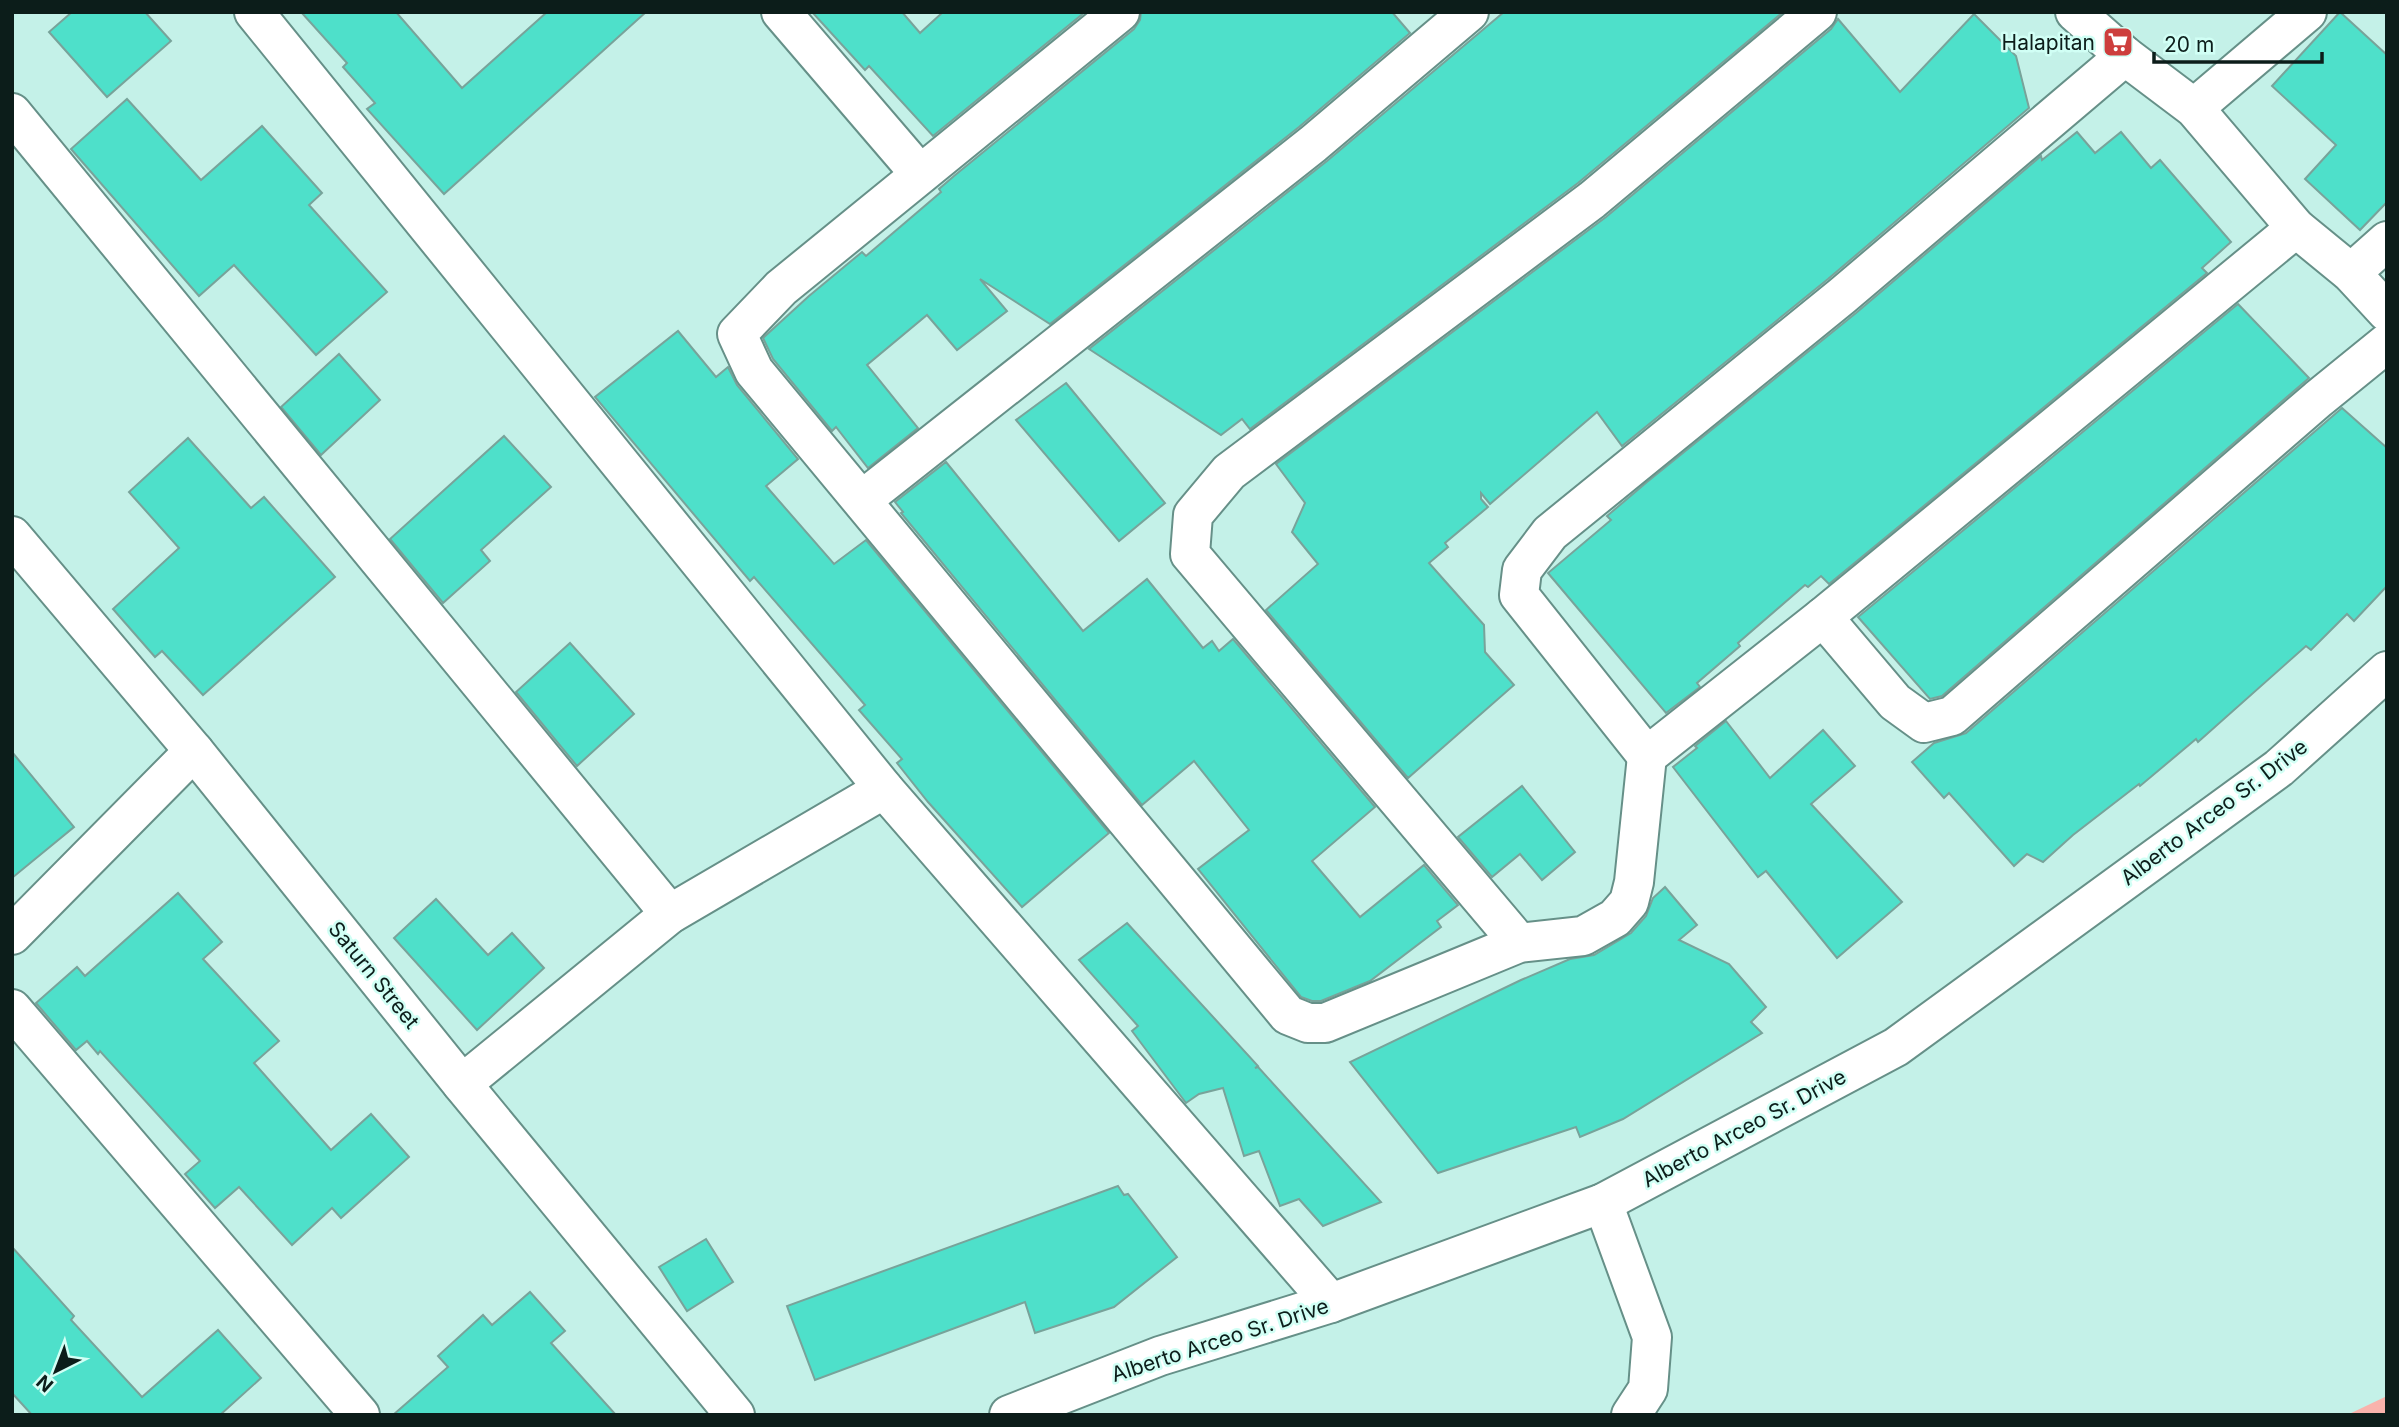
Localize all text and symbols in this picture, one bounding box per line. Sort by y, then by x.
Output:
scale bar [2154,21,2322,65]
supermarket icon: Halapitan [2101,25,2135,59]
place label: Halapitan [2002,30,2095,55]
text: 20 m [2164,32,2214,57]
street label: Alberto Arceo Sr. Drive [2116,734,2312,890]
street label: Saturn Street [323,916,425,1034]
street label: Alberto Arceo Sr. Drive [1638,1064,1850,1192]
street label: Alberto Arceo Sr. Drive [1108,1293,1332,1387]
north arrow [21,1336,91,1406]
text: N [32,1370,58,1397]

